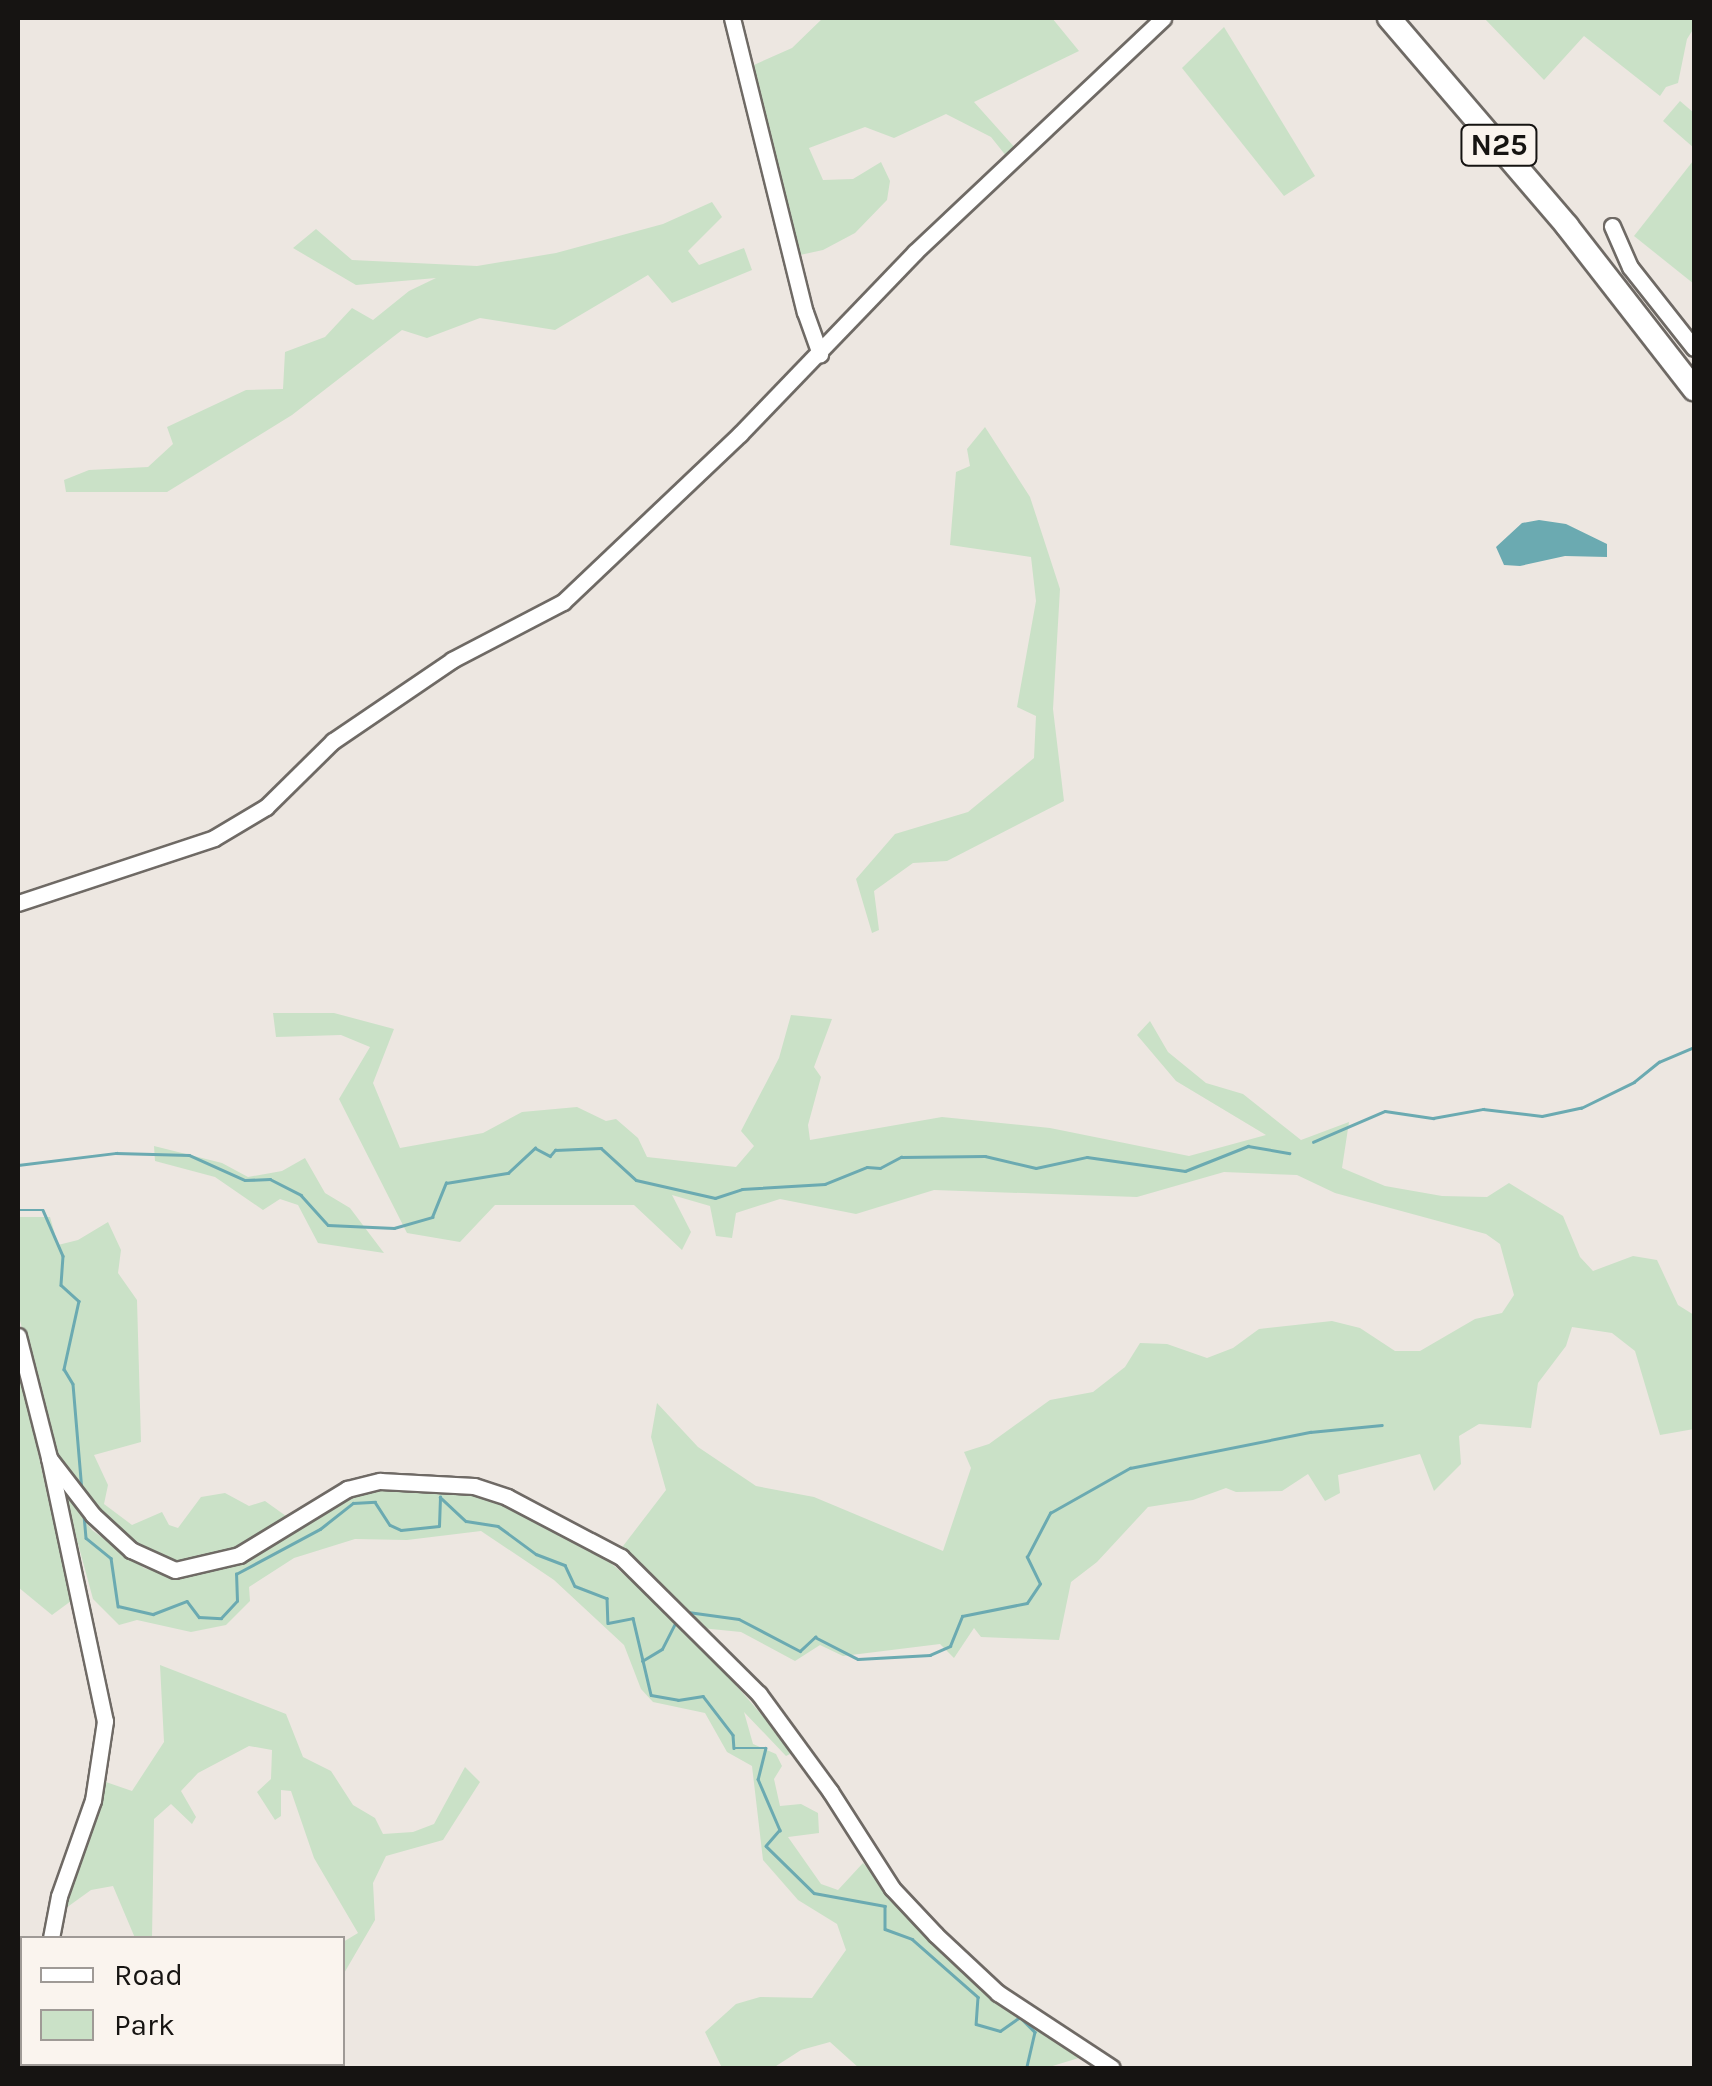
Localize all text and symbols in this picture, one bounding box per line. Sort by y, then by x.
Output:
road number: N25 [1459,120,1539,170]
legend [20,1936,345,2066]
text: Road [114,1957,183,1993]
text: Park [114,2007,175,2043]

